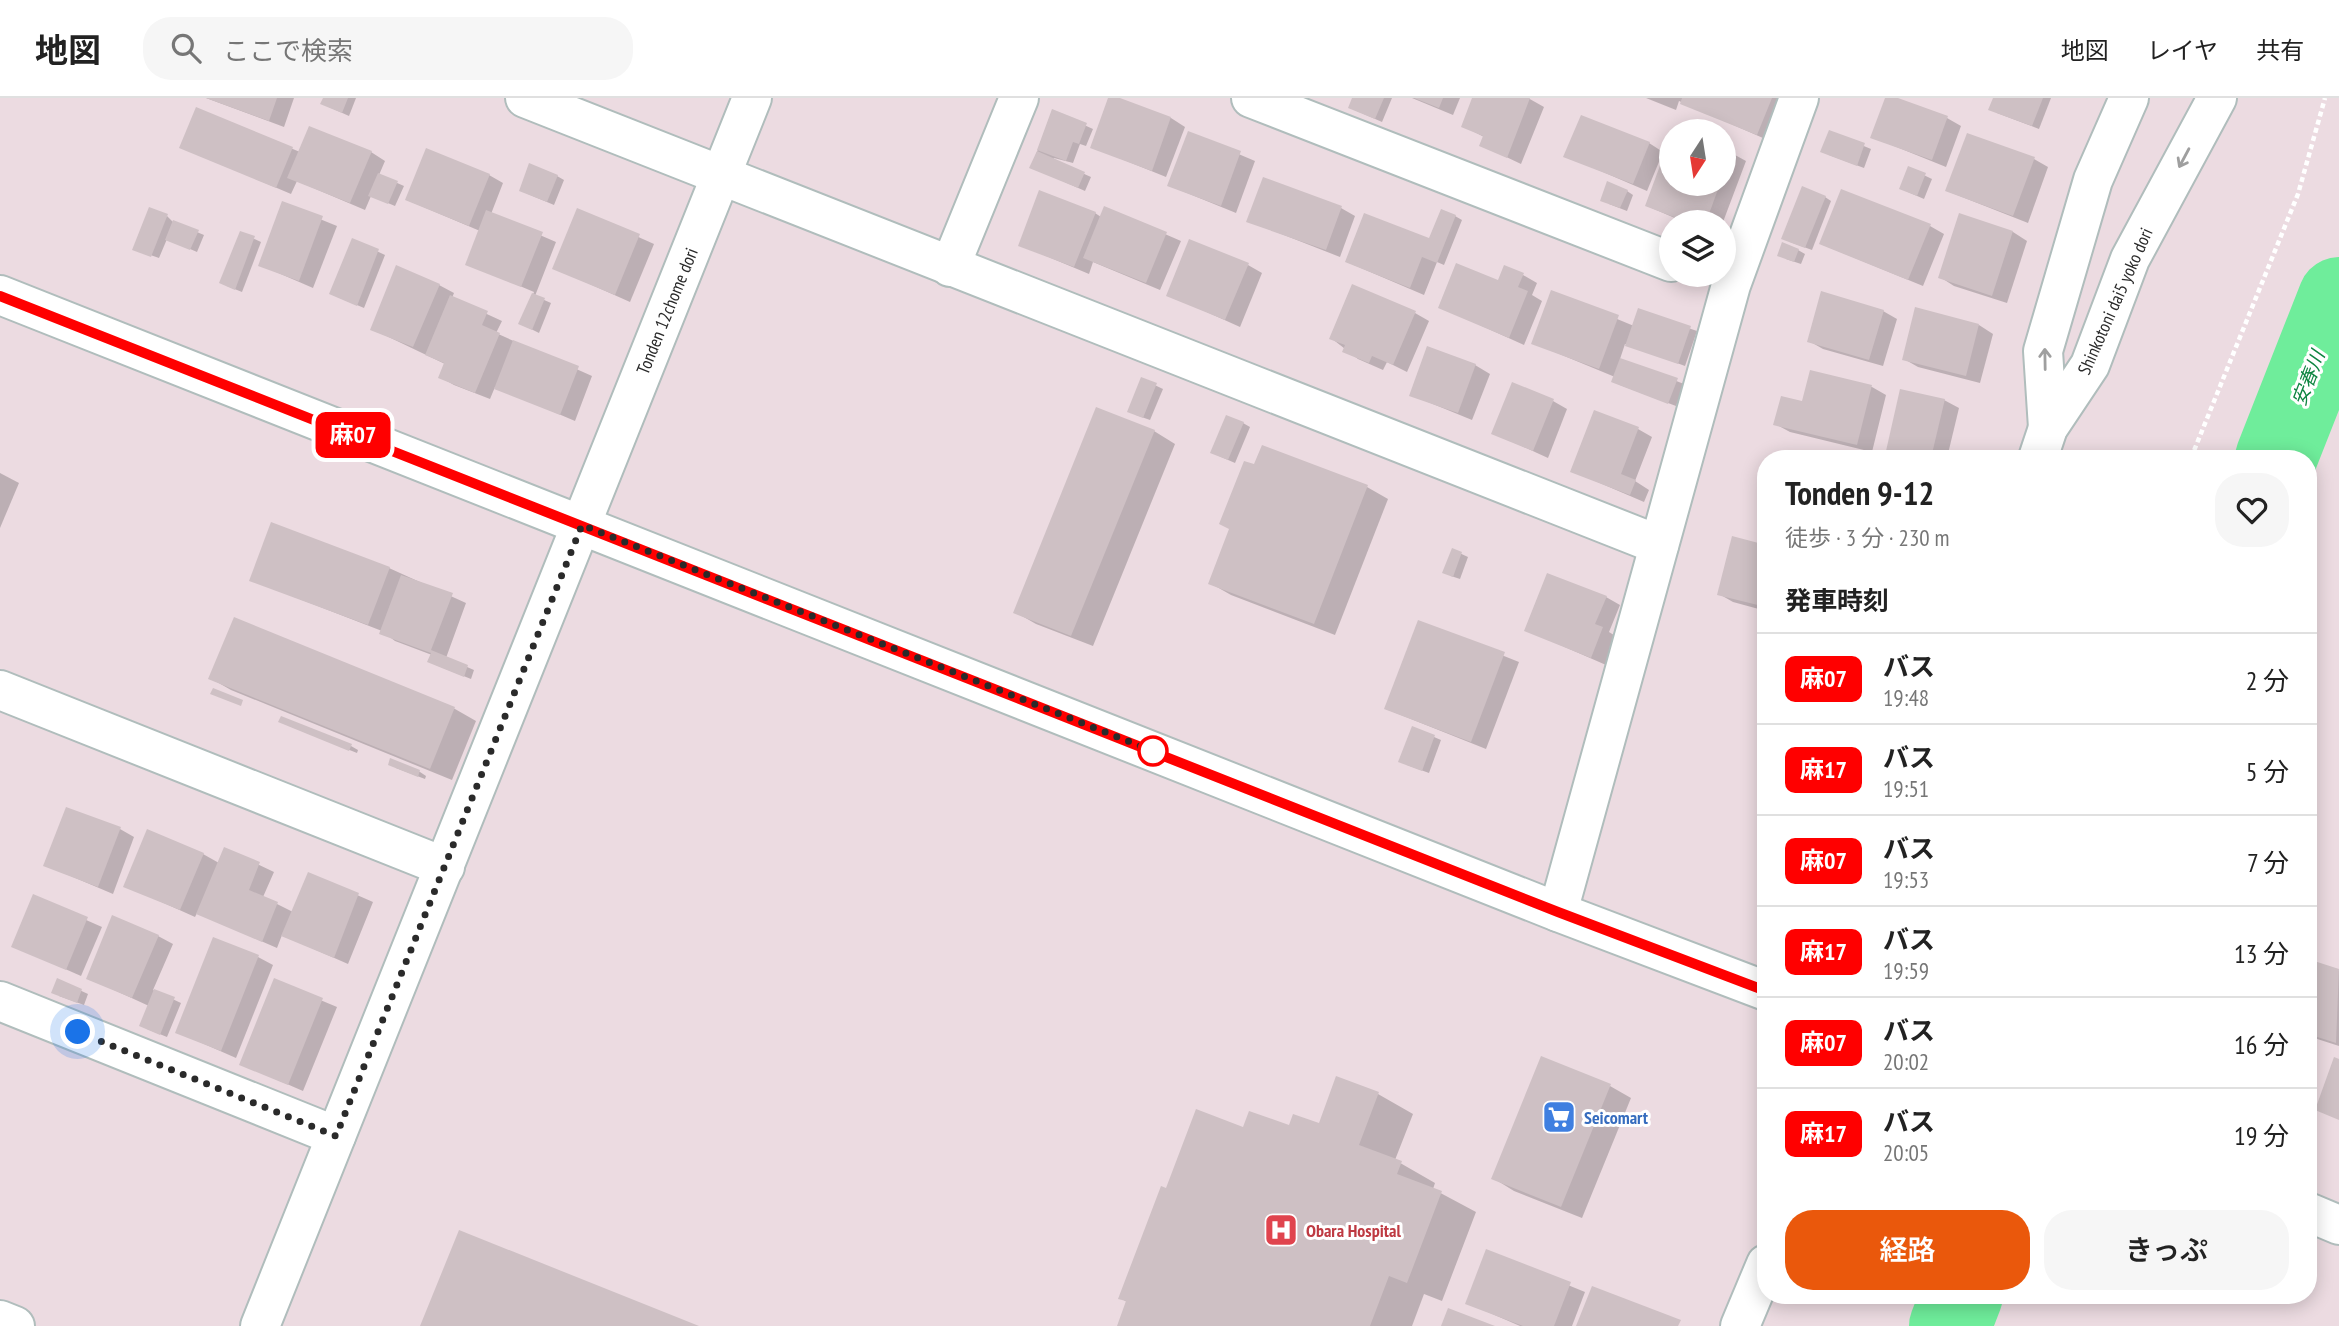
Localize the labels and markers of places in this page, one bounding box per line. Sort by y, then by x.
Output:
unlabelled marker [1138,736,1168,766]
supermarket icon: Seicomart [1540,1098,1578,1136]
place label: Seicomart [1584,1106,1649,1129]
hospital icon: Obara Hospital [1262,1211,1300,1249]
place label: Obara Hospital [1306,1219,1401,1242]

